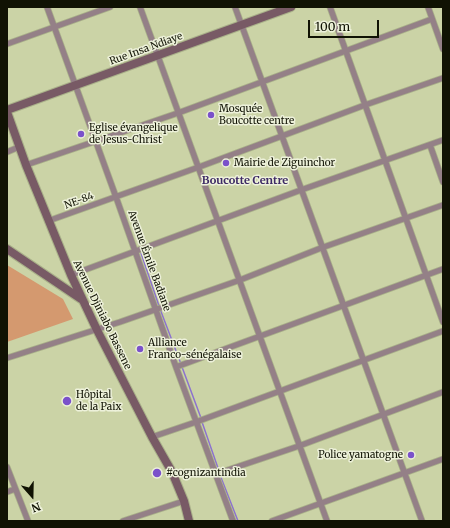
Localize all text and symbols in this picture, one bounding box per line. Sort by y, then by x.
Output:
scale bar [310,12,381,38]
text: 100 m [315,19,350,34]
street label: Rue Insa Ndiaye [108,30,184,68]
place label: Mosquée Boucotte centre [219,103,294,126]
marker: Mosquée Boucotte centre [206,110,216,120]
place label: Eglise évangelique de Jesus-Christ [89,122,178,146]
marker: Eglise évangelique de Jesus-Christ [76,129,86,139]
place label: Mairie de Ziguinchor [234,157,335,169]
marker: Mairie de Ziguinchor [221,158,231,168]
district label: Boucotte Centre [202,174,288,188]
street label: NE-84 [63,190,95,212]
street label: Avenue Émile Badiane [125,209,173,313]
street label: Avenue Djiniabo Bassene [70,258,134,372]
place label: Alliance Franco-sénégalaise [148,337,241,360]
marker: Alliance Franco-sénégalaise [135,344,145,354]
place label: Hôpital de la Paix [76,389,121,412]
marker: Hôpital de la Paix [61,395,73,407]
place label: Police yamatogne [318,449,403,461]
marker: Police yamatogne [406,450,416,460]
marker: #cognizantindia [151,467,163,479]
place label: #cognizantindia [166,467,246,479]
north arrow [12,476,52,516]
text: N [30,499,43,515]

